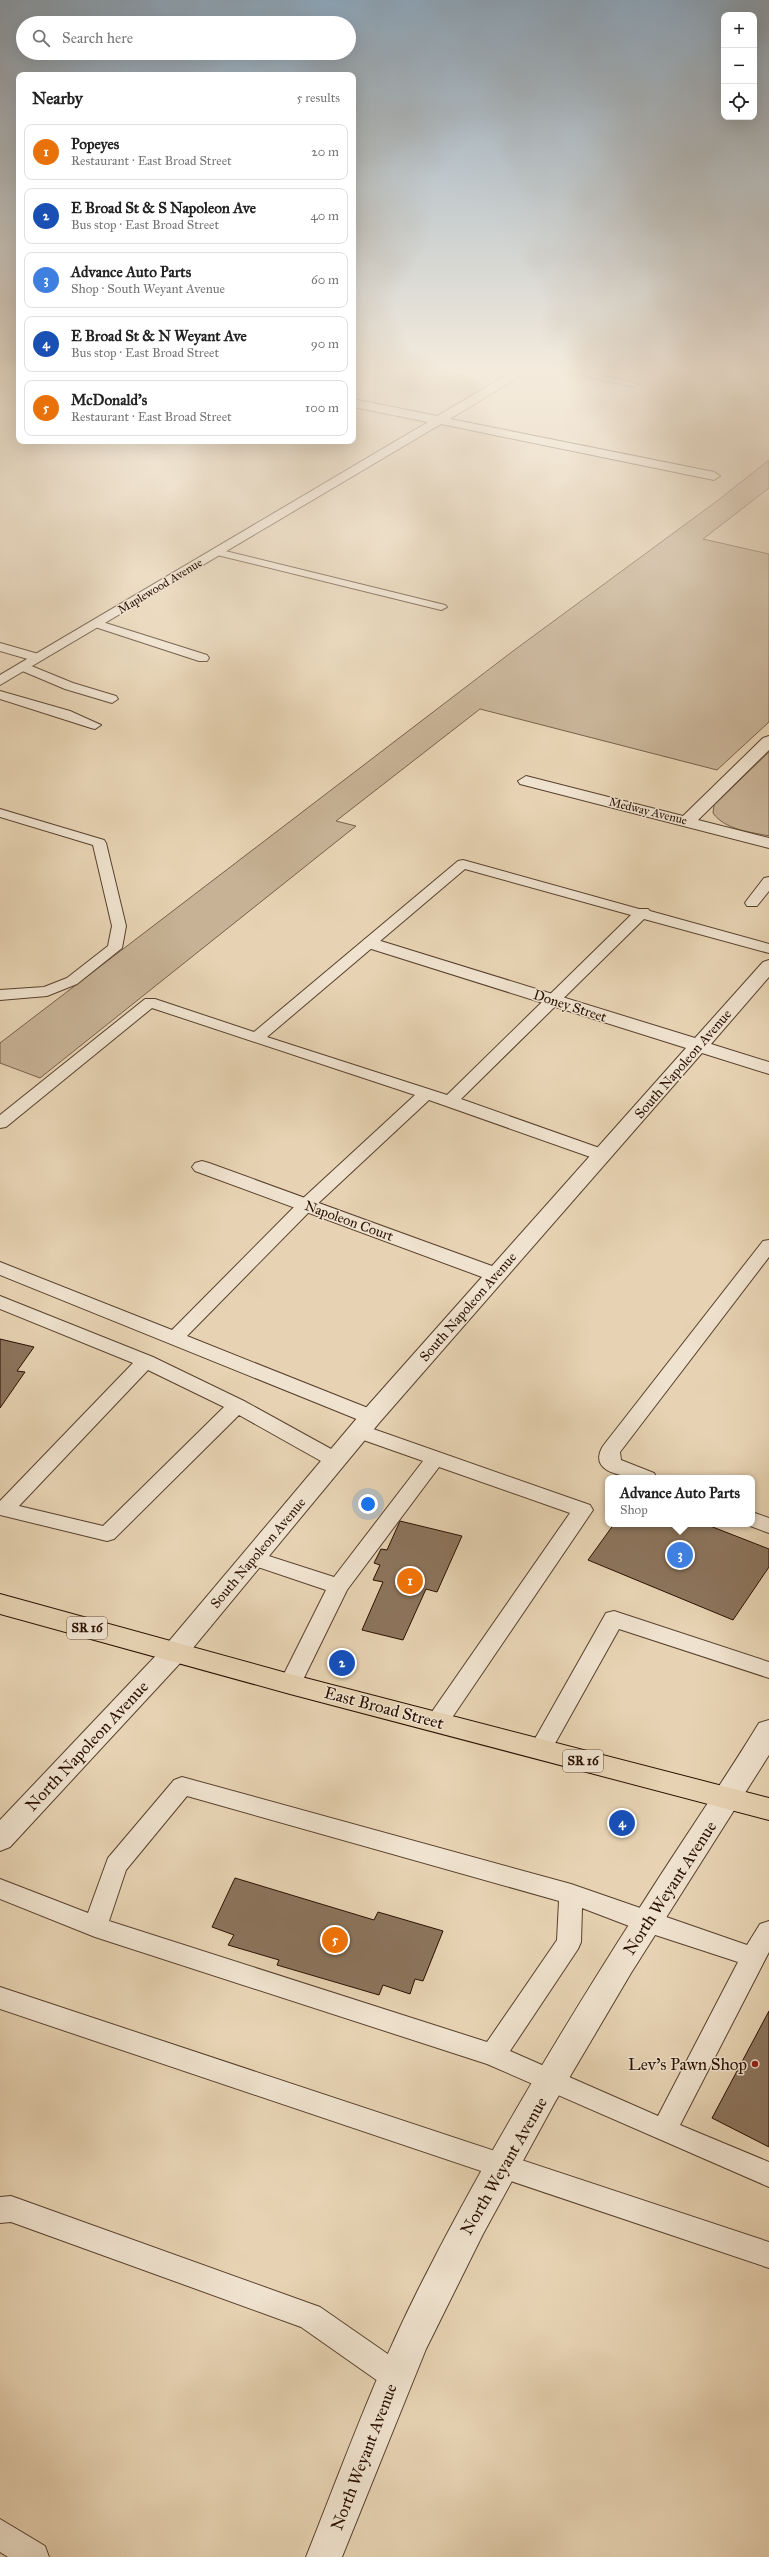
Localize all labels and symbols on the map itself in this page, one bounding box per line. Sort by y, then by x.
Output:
street label: Maplewood Avenue [115,555,205,617]
street label: Medway Avenue [607,795,689,827]
street label: Doney Street [531,986,609,1026]
street label: South Napoleon Avenue [631,1006,735,1122]
street label: Napoleon Court [302,1197,396,1245]
street label: South Napoleon Avenue [416,1249,520,1365]
street label: South Napoleon Avenue [207,1494,309,1612]
your location [358,1494,378,1514]
pin: 3 [667,1540,693,1570]
pin: 1 [397,1566,423,1596]
road number: SR 16 [67,1617,107,1639]
pin: 2 [329,1648,355,1678]
street label: North Napoleon Avenue [21,1676,153,1816]
street label: East Broad Street [322,1682,446,1734]
road number: SR 16 [563,1750,603,1772]
pin: 4 [609,1808,635,1838]
street label: North Weyant Avenue [619,1817,721,1959]
pin: 5 [322,1925,348,1955]
place label: Lev's Pawn Shop [628,2054,747,2075]
marker: Lev's Pawn Shop [750,2059,760,2069]
street label: North Weyant Avenue [456,2093,552,2239]
street label: North Weyant Avenue [326,2381,402,2533]

